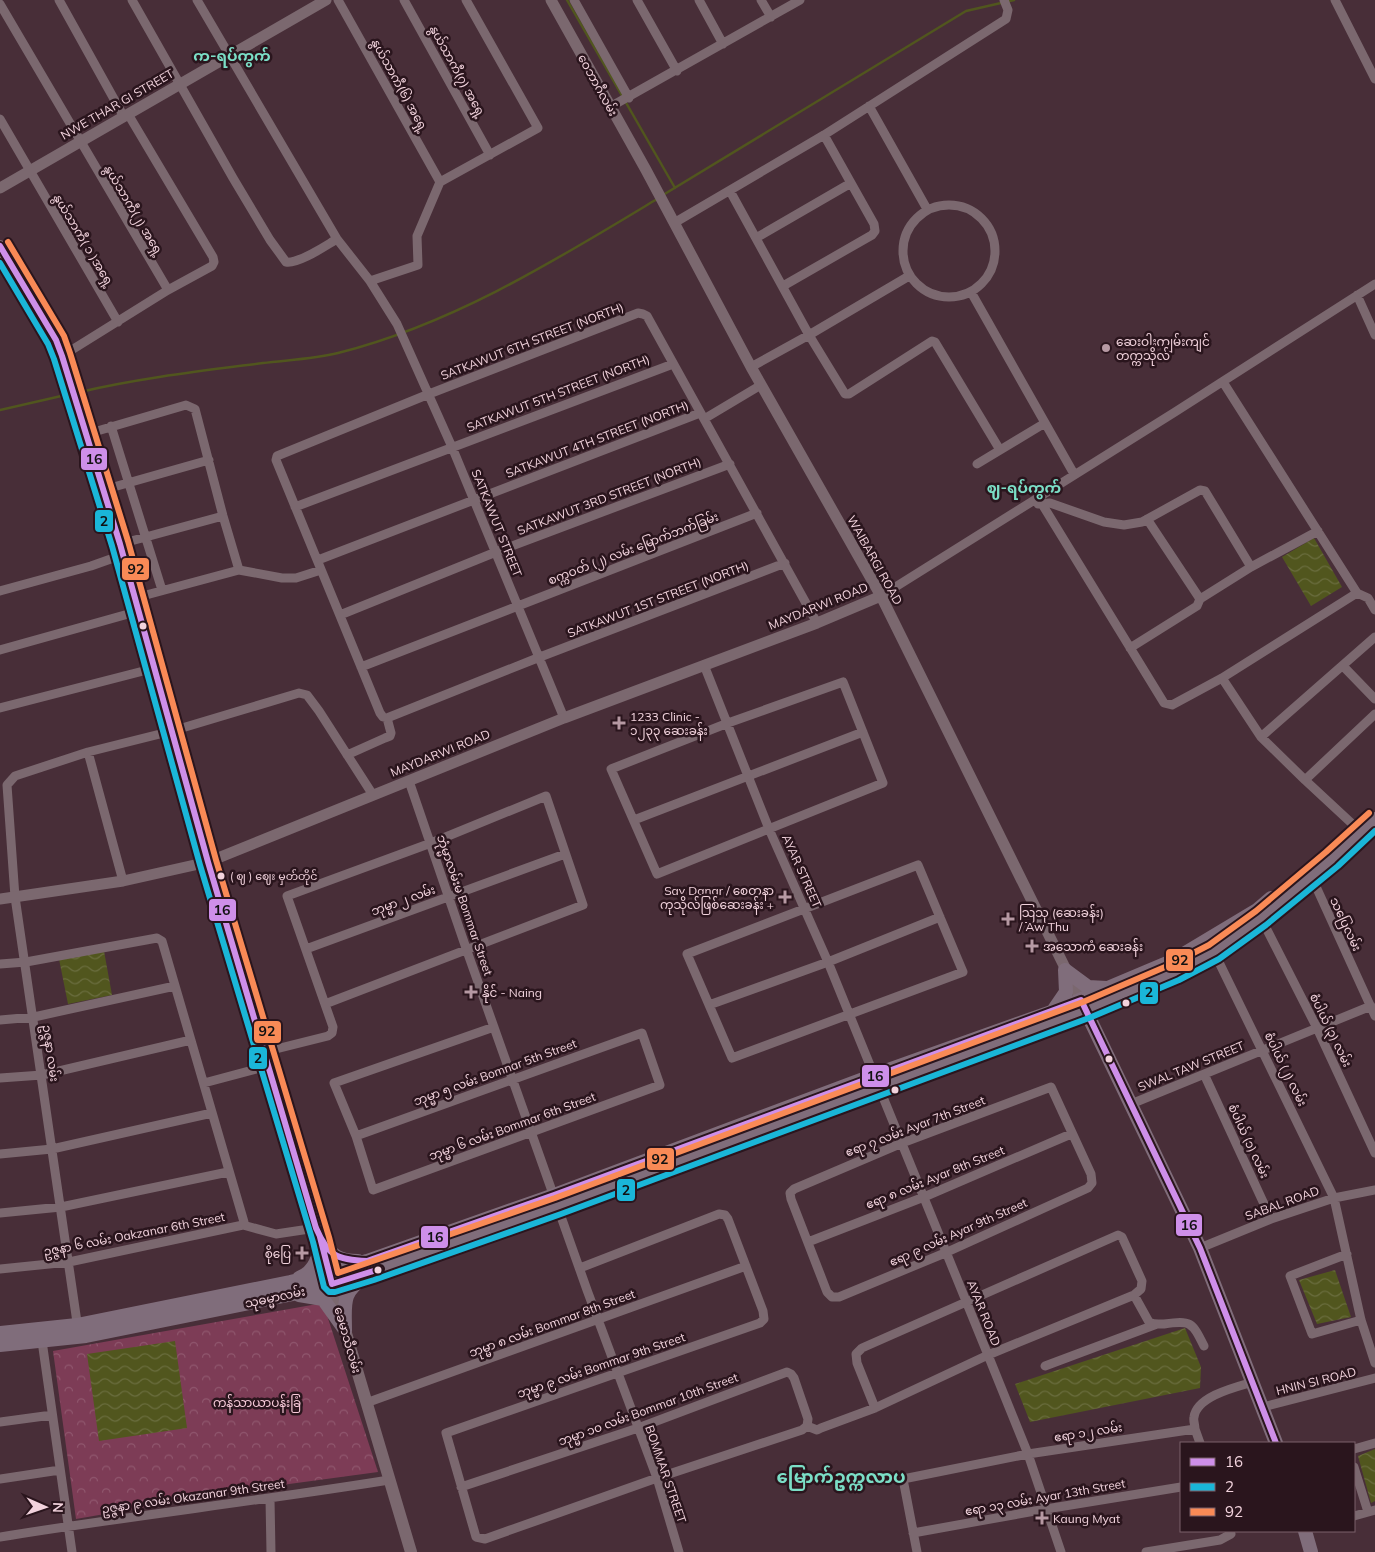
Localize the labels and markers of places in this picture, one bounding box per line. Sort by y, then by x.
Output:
place label: ဆေးဝါးကျွမ်းကျင် တက္ကသိုလ် [1116,333,1210,366]
marker: ဆေးဝါးကျွမ်းကျင် တက္ကသိုလ် [1100,342,1112,354]
unlabelled marker [138,621,148,631]
place label: 1233 Clinic - ၁၂၃၃ ဆေးခန်း [630,709,708,741]
marker: 1233 Clinic - ၁၂၃၃ ဆေးခန်း [612,716,626,730]
place label: ( ဈ ) ဈေး မှတ်တိုင် [230,869,318,885]
marker: ( ဈ ) ဈေး မှတ်တိုင် [216,871,226,881]
place label: Say Danar / စေတနာ ကုသိုလ်ဖြစ်ဆေးခန်း + [660,883,774,915]
marker: Say Danar / စေတနာ ကုသိုလ်ဖြစ်ဆေးခန်း + [778,890,792,904]
place label: သြသု (ဆေးခန်း) / Aw Thu [1018,904,1104,934]
marker: သြသု (ဆေးခန်း) / Aw Thu [1001,912,1015,926]
place label: အသောကံ ဆေးခန်း [1043,938,1143,957]
marker: အသောကံ ဆေးခန်း [1025,939,1039,953]
place label: နိုင် - Naing [482,984,542,1003]
marker: နိုင် - Naing [464,985,478,999]
unlabelled marker [1121,998,1131,1008]
unlabelled marker [1104,1054,1114,1064]
unlabelled marker [890,1085,900,1095]
place label: စိုပြေ [265,1245,291,1264]
marker: စိုပြေ [295,1246,309,1260]
unlabelled marker [373,1265,383,1275]
marker: Kaung Myat [1035,1511,1049,1525]
place label: Kaung Myat [1053,1511,1120,1526]

